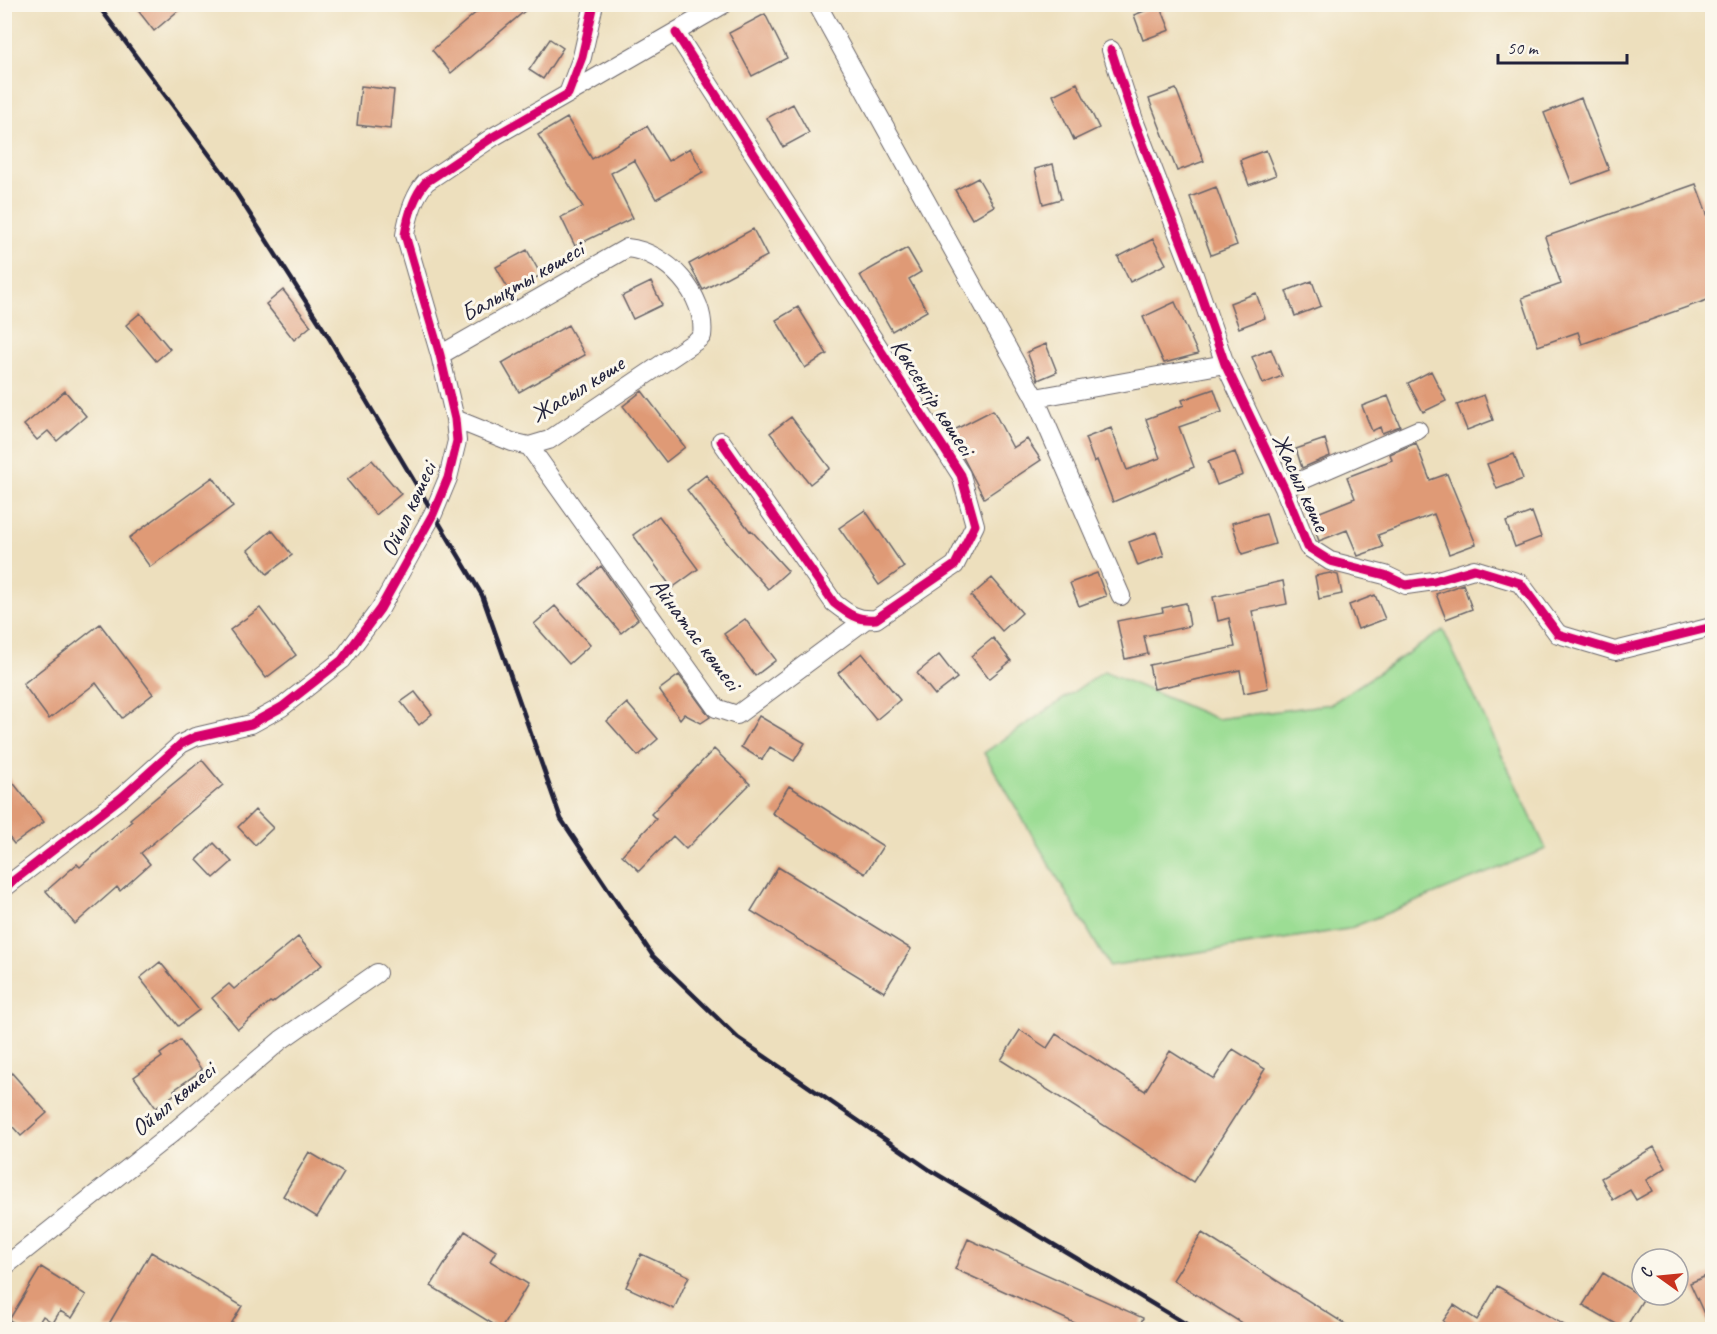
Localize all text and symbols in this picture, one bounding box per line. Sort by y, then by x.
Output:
scale bar [1498,27,1627,65]
text: 50 m [1507,37,1540,59]
street label: Балықты көшесі [455,232,591,328]
street label: Көксеңгір көшесі [884,333,983,463]
street label: Жасыл көше [525,347,631,430]
street label: Жасыл көше [1265,428,1338,538]
street label: Ойыл көшесі [373,455,444,561]
street label: Айнатас көшесі [644,572,750,698]
street label: Ойыл көшесі [125,1053,223,1143]
north arrow [1630,1247,1690,1307]
text: С [1636,1265,1658,1280]

